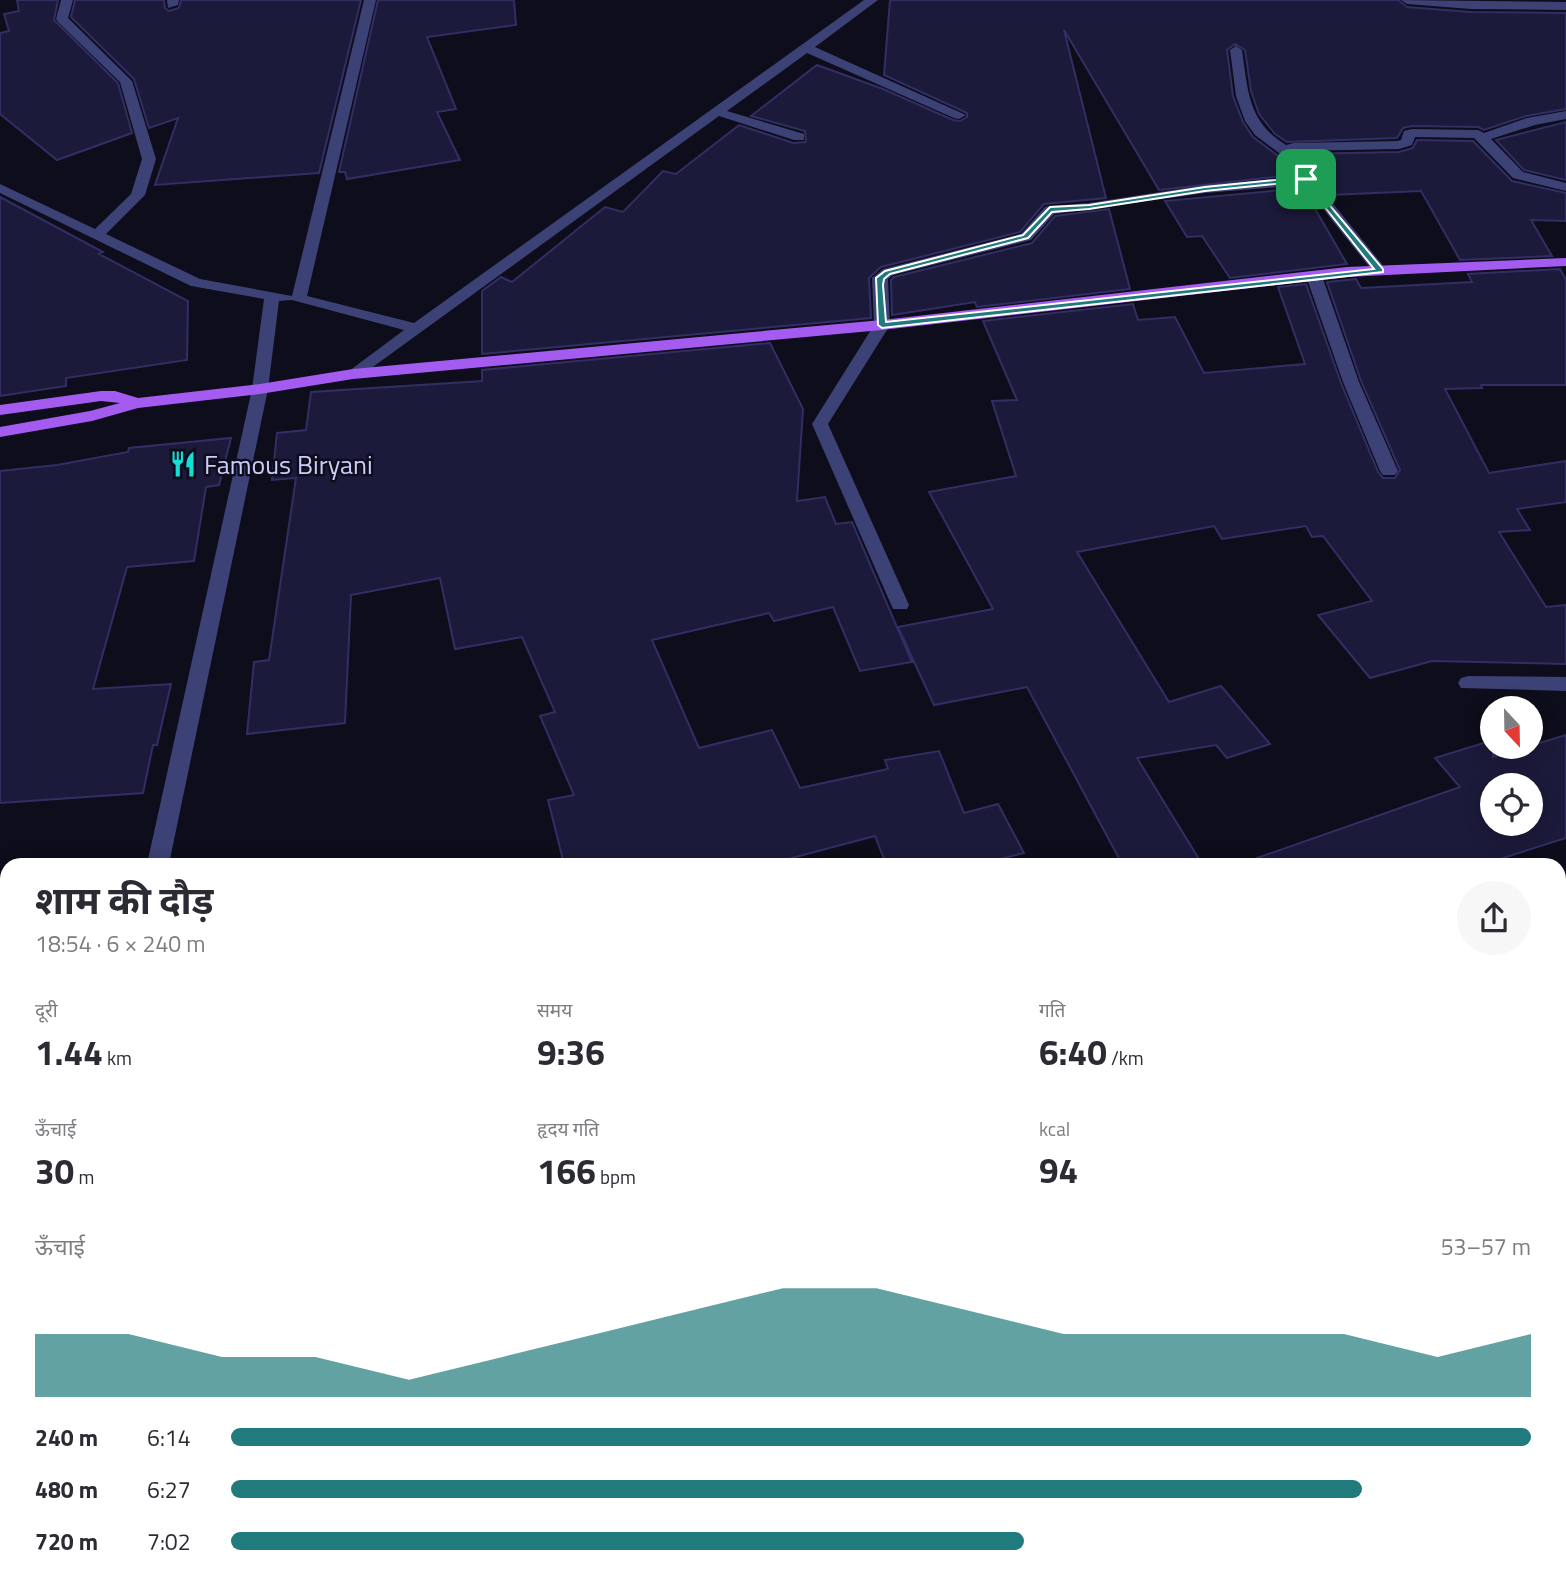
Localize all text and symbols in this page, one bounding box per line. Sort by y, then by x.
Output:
pin [1276,149,1336,209]
icon: arrive [1287,160,1325,198]
place label: Famous Biryani [204,445,373,484]
restaurant icon: Famous Biryani [168,449,198,479]
north arrow [1480,696,1544,760]
map controls [1480,696,1543,836]
button: locate [1480,773,1543,836]
text: शाम की दौड़ [35,871,213,929]
button: share [1457,881,1531,955]
text: 18:54 · 6 × 240 m [35,926,205,961]
text: दूरी [35,995,58,1024]
text: समय [537,995,572,1024]
text: गति [1039,995,1065,1024]
text: 1.44 [35,1025,103,1079]
text: 9:36 [537,1025,605,1079]
text: 6:40 [1039,1025,1107,1079]
text: km [103,1043,132,1072]
text: /km [1107,1043,1144,1072]
text: ऊँचाई [35,1114,76,1143]
text: हृदय गति [537,1114,599,1143]
text: kcal [1039,1114,1070,1143]
text: 94 [1039,1143,1078,1197]
text: 30 [35,1144,74,1198]
text: 166 [537,1144,596,1198]
text: m [74,1162,94,1191]
text: bpm [596,1162,636,1191]
text: ऊँचाई [35,1229,85,1264]
text: 53–57 m [1441,1229,1531,1264]
text: 240 m [35,1420,98,1455]
text: 6:14 [147,1420,191,1455]
text: 480 m [35,1472,98,1507]
text: 6:27 [147,1472,191,1507]
text: 720 m [35,1524,98,1559]
text: 7:02 [147,1524,191,1559]

